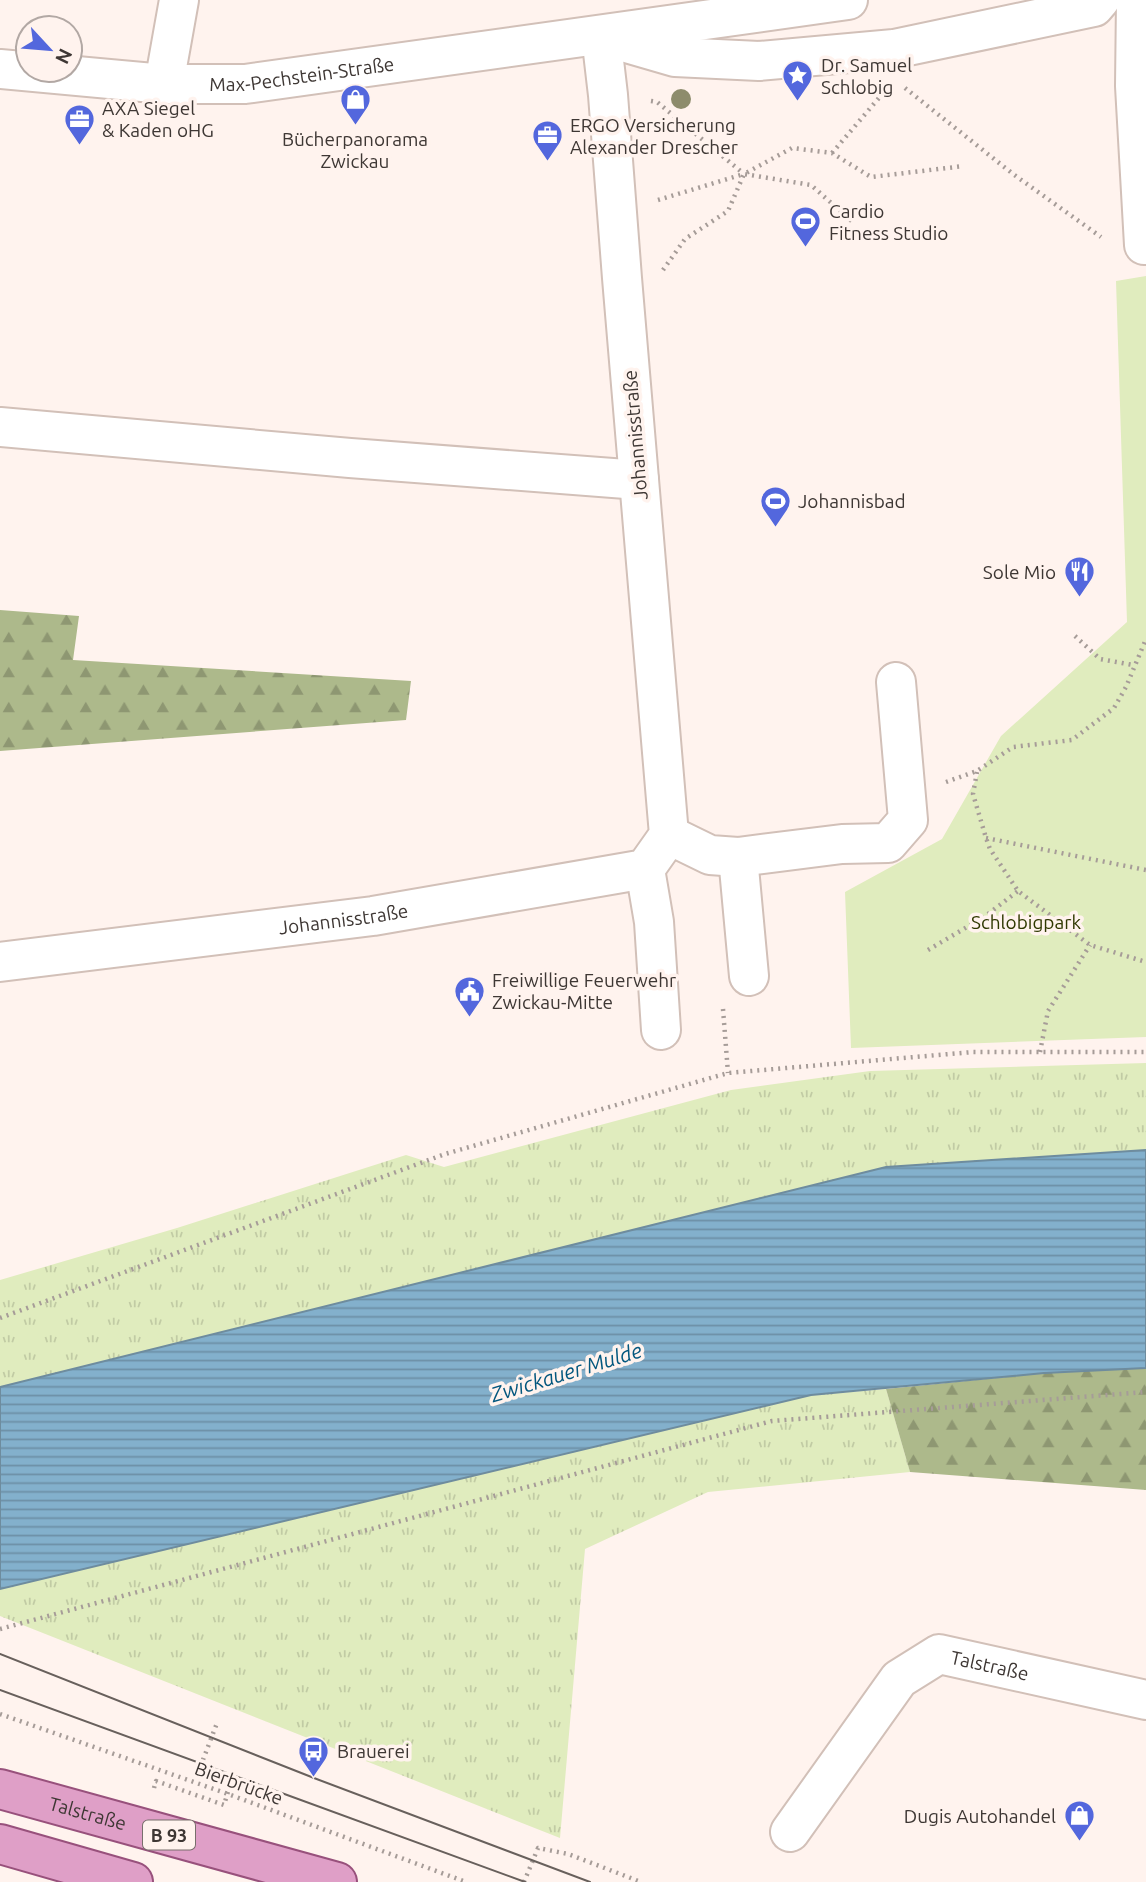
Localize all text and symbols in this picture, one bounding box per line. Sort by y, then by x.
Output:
north arrow [14,14,84,84]
text: N [51,45,77,68]
street label: Max-Pechstein-Straße [209,52,395,95]
place label: Dr. Samuel Schlobig [821,54,912,98]
place icon: Dr. Samuel Schlobig [781,59,815,103]
shop icon: Bücherpanorama Zwickau [338,83,372,127]
place label: AXA Siegel & Kaden oHG [102,97,214,141]
office icon: AXA Siegel & Kaden oHG [62,102,96,146]
place label: ERGO Versicherung Alexander Drescher [570,114,738,158]
office icon: ERGO Versicherung Alexander Drescher [530,119,564,163]
place label: Bücherpanorama Zwickau [282,128,428,172]
place label: Cardio Fitness Studio [829,200,948,244]
sports icon: Cardio Fitness Studio [789,205,823,249]
street label: Johannisstraße [618,369,652,501]
sports icon: Johannisbad [758,484,792,528]
place label: Johannisbad [798,490,906,512]
restaurant icon: Sole Mio [1062,555,1096,599]
place label: Sole Mio [983,561,1056,583]
street label: Johannisstraße [277,899,410,939]
park label: Schlobigpark [971,911,1081,933]
place label: Freiwillige Feuerwehr Zwickau-Mitte [492,969,676,1013]
public building icon: Freiwillige Feuerwehr Zwickau-Mitte [452,974,486,1018]
water label: Zwickauer Mulde [487,1337,645,1407]
street label: Talstraße [949,1646,1031,1685]
bus stop icon: Brauerei [297,1734,331,1778]
place label: Brauerei [337,1740,410,1762]
street label: Bierbrücke [192,1757,286,1809]
street label: Talstraße [47,1792,129,1834]
shop icon: Dugis Autohandel [1062,1799,1096,1843]
place label: Dugis Autohandel [904,1805,1056,1827]
road number: B 93 [143,1821,195,1850]

